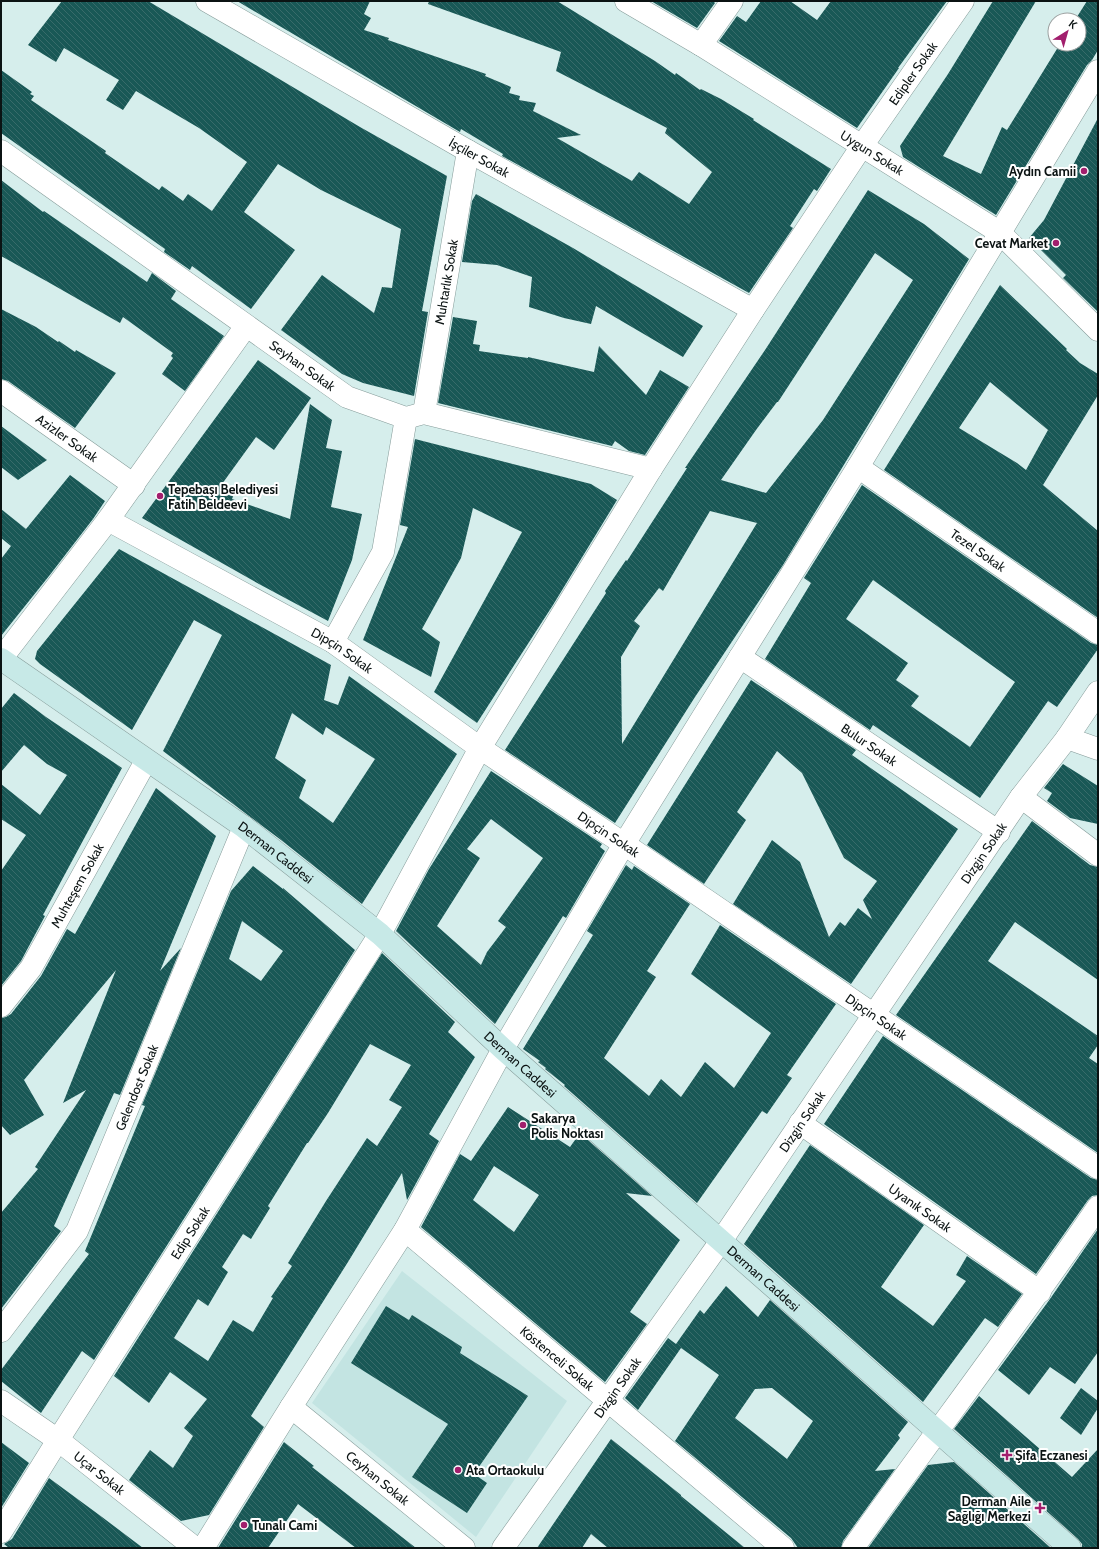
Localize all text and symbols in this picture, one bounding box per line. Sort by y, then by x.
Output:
north arrow [1047,12,1087,52]
text: K [1066,16,1080,32]
street label: Edipler Sokak [885,38,940,108]
street label: Uygun Sokak [837,126,907,178]
street label: İşçiler Sokak [446,134,512,181]
place label: Aydın Camii [1009,163,1076,179]
marker: Aydın Camii [1079,166,1089,176]
place label: Cevat Market [975,235,1049,251]
street label: Muhtarlık Sokak [431,238,461,326]
marker: Cevat Market [1051,238,1061,248]
street label: Seyhan Sokak [267,337,339,394]
street label: Azizler Sokak [33,410,101,465]
place label: Tepebaşı Belediyesi Fatih Beldeevi [168,481,278,512]
marker: Tepebaşı Belediyesi Fatih Beldeevi [155,491,165,501]
street label: Tezel Sokak [947,525,1009,575]
street label: Dipçin Sokak [309,624,376,676]
street label: Bulur Sokak [838,720,900,769]
street label: Dipçin Sokak [575,808,643,860]
street label: Derman Caddesi [235,817,317,887]
street label: Dizgin Sokak [957,819,1010,887]
street label: Muhteşem Sokak [47,840,107,930]
street label: Dipçin Sokak [843,990,910,1043]
street label: Derman Caddesi [481,1028,560,1101]
street label: Gelendost Sokak [111,1042,161,1133]
street label: Dizgin Sokak [776,1087,828,1155]
place label: Sakarya Polis Noktası [531,1110,603,1141]
marker: Sakarya Polis Noktası [518,1120,528,1130]
street label: Uyanık Sokak [886,1180,955,1235]
street label: Edip Sokak [167,1203,213,1262]
street label: Derman Caddesi [724,1242,803,1315]
street label: Köstenceli Sokak [517,1323,598,1394]
street label: Dizgin Sokak [590,1354,644,1421]
street label: Ceyhan Sokak [343,1447,413,1508]
place label: Şifa Eczanesi [1015,1447,1088,1463]
street label: Uçar Sokak [71,1448,129,1498]
marker: Şifa Eczanesi [1002,1450,1012,1460]
place label: Ata Ortaokulu [466,1462,544,1478]
marker: Ata Ortaokulu [453,1465,463,1475]
place label: Derman Aile Sağlığı Merkezi [948,1493,1031,1524]
marker: Derman Aile Sağlığı Merkezi [1034,1502,1046,1514]
place label: Tunalı Cami [252,1517,317,1533]
marker: Tunalı Cami [239,1520,249,1530]

